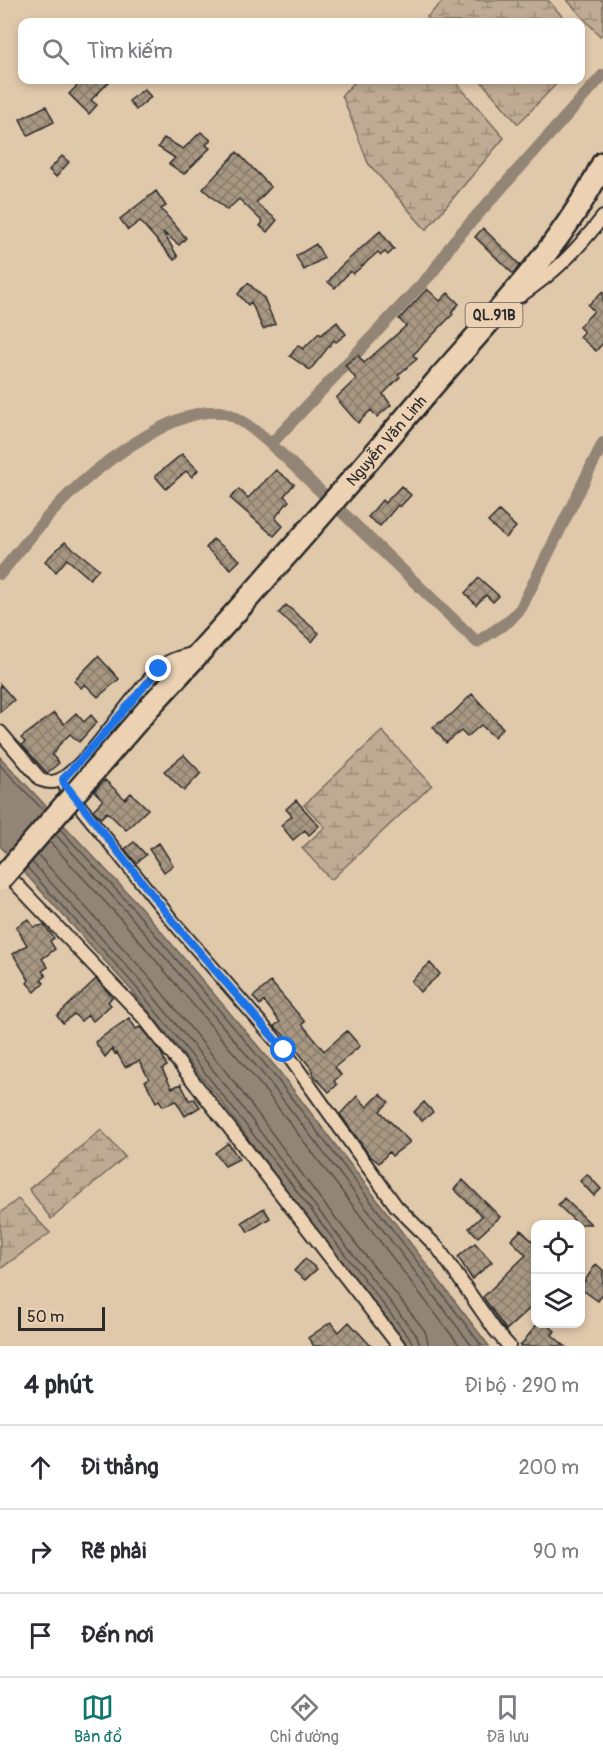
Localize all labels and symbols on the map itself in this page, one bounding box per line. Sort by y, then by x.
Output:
road number: QL.91B [466,303,522,327]
street label: Nguyễn Văn Linh [342,391,431,491]
route end [145,655,171,681]
route start [270,1036,296,1062]
scale bar [18,1304,105,1332]

